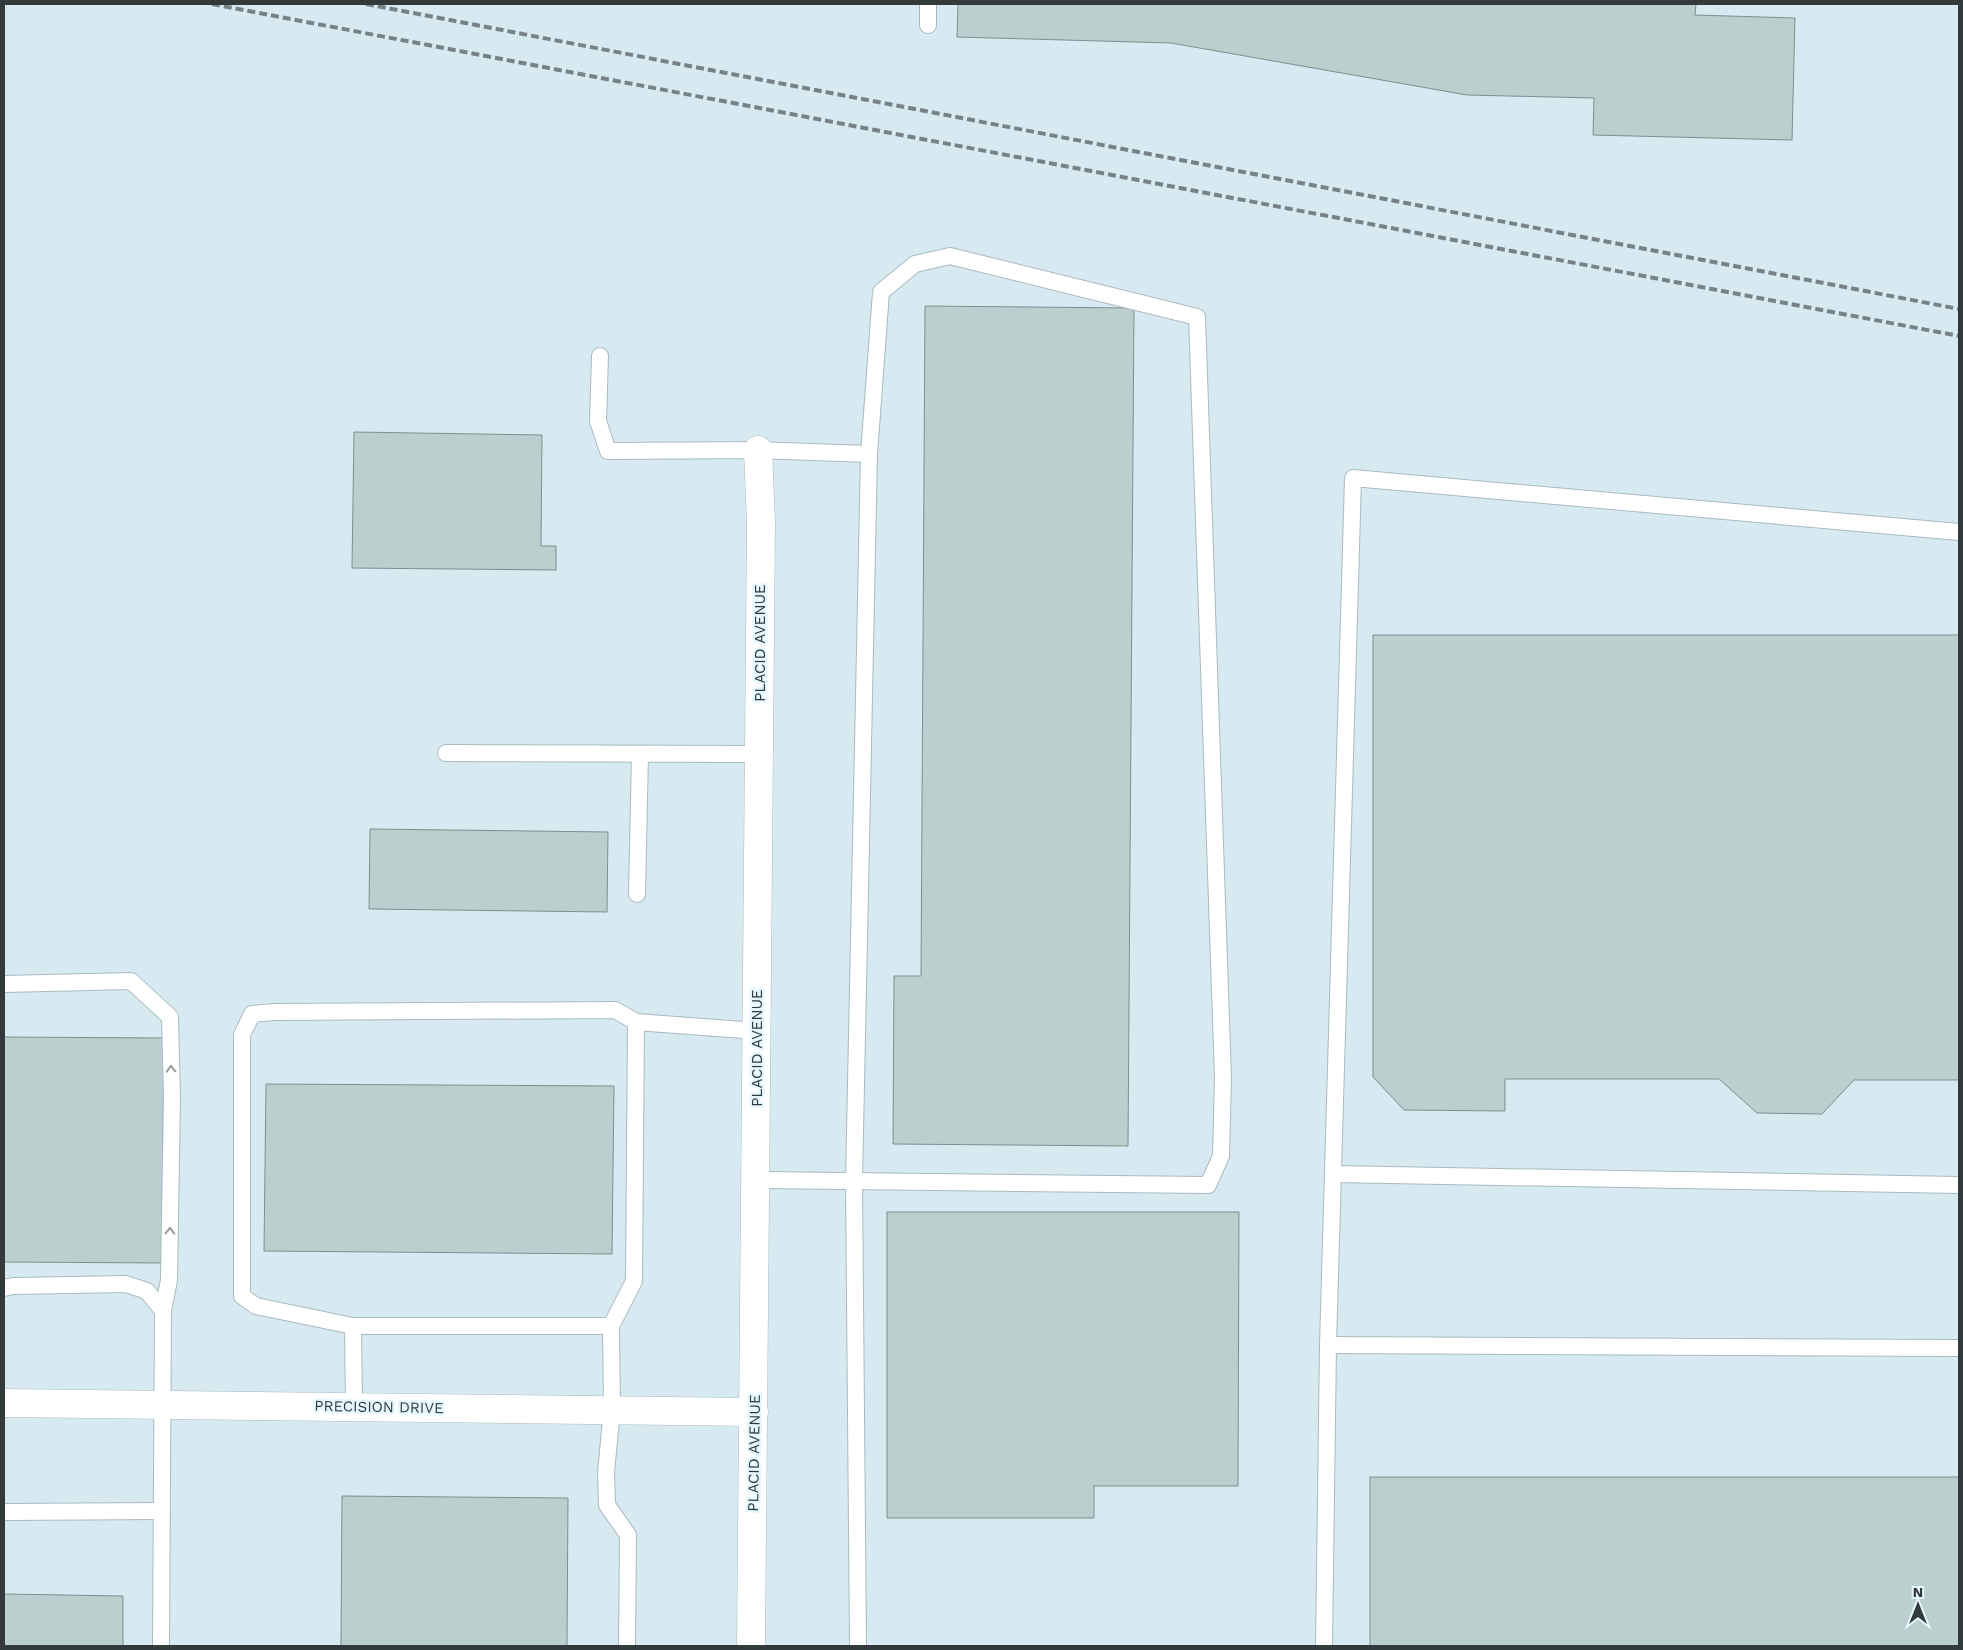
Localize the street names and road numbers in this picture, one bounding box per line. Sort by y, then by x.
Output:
street label: PLACID AVENUE [751,584,769,702]
street label: PLACID AVENUE [748,989,766,1107]
street label: PLACID AVENUE [744,1394,764,1512]
street label: PRECISION DRIVE [314,1397,444,1417]

